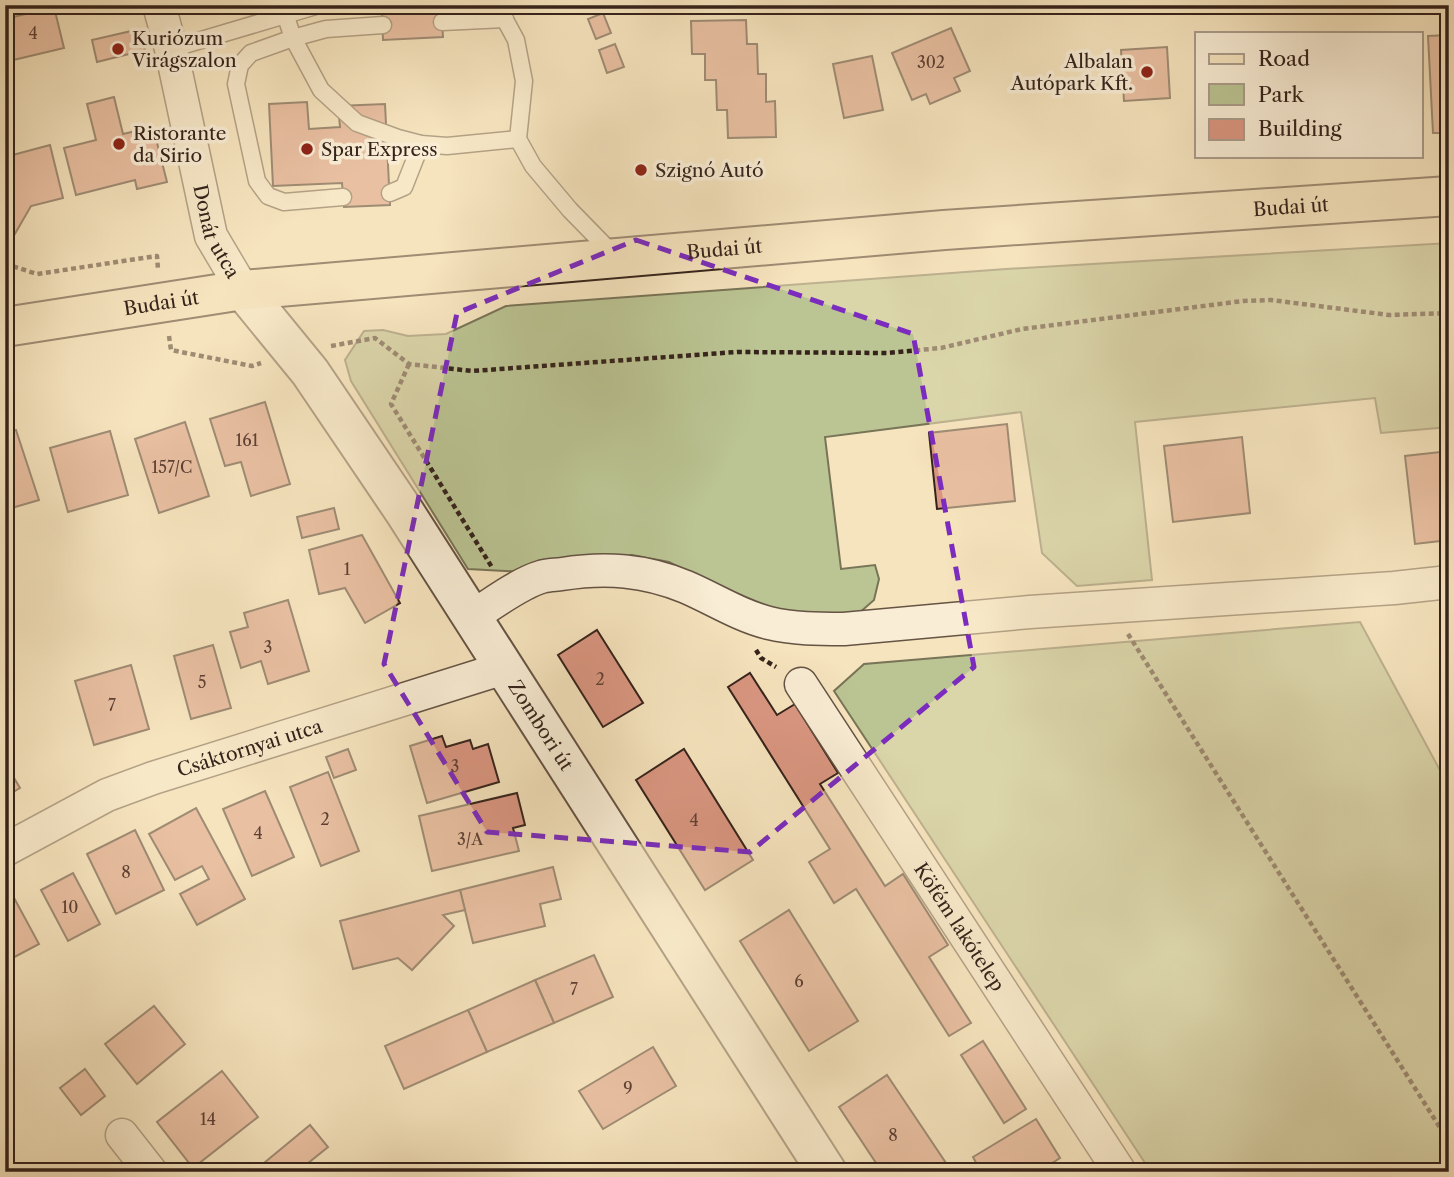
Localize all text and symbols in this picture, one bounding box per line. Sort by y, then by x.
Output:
house number: 4 [28,23,38,43]
place label: Kuriózum Virágszalon [131,27,237,72]
legend [1195,32,1422,158]
marker: Kuriózum Virágszalon [110,41,126,57]
text: Road [1258,46,1310,71]
place label: Albalan Autópark Kft. [1010,50,1133,95]
house number: 302 [917,52,945,72]
marker: Albalan Autópark Kft. [1139,64,1155,80]
text: Park [1258,82,1304,107]
text: Building [1258,116,1343,141]
place label: Ristorante da Sirio [133,122,226,167]
marker: Ristorante da Sirio [111,136,127,152]
place label: Spar Express [321,138,438,161]
marker: Spar Express [299,141,315,157]
place label: Szignó Autó [655,159,764,182]
marker: Szignó Autó [633,162,649,178]
street label: Donát utca [188,182,244,282]
street label: Budai út [1252,193,1330,221]
street label: Budai út [686,235,763,264]
street label: Budai út [122,286,201,320]
house number: 161 [236,430,259,450]
house number: 157/C [152,457,192,477]
house number: 1 [344,559,351,579]
house number: 3 [264,637,272,657]
house number: 2 [595,669,605,689]
house number: 5 [198,672,206,692]
street label: Zombori út [503,676,578,775]
house number: 7 [108,695,116,715]
street label: Csáktornyai utca [174,715,325,782]
house number: 3 [451,756,459,776]
house number: 2 [320,809,330,829]
house number: 4 [689,810,699,830]
house number: 4 [253,823,263,843]
house number: 3/A [457,829,484,849]
street label: Köfém lakótelep [909,858,1010,996]
house number: 8 [121,862,131,882]
house number: 10 [62,897,78,917]
house number: 6 [794,971,804,991]
house number: 7 [570,979,578,999]
house number: 9 [623,1078,633,1098]
house number: 14 [200,1109,216,1129]
house number: 8 [888,1125,898,1145]

